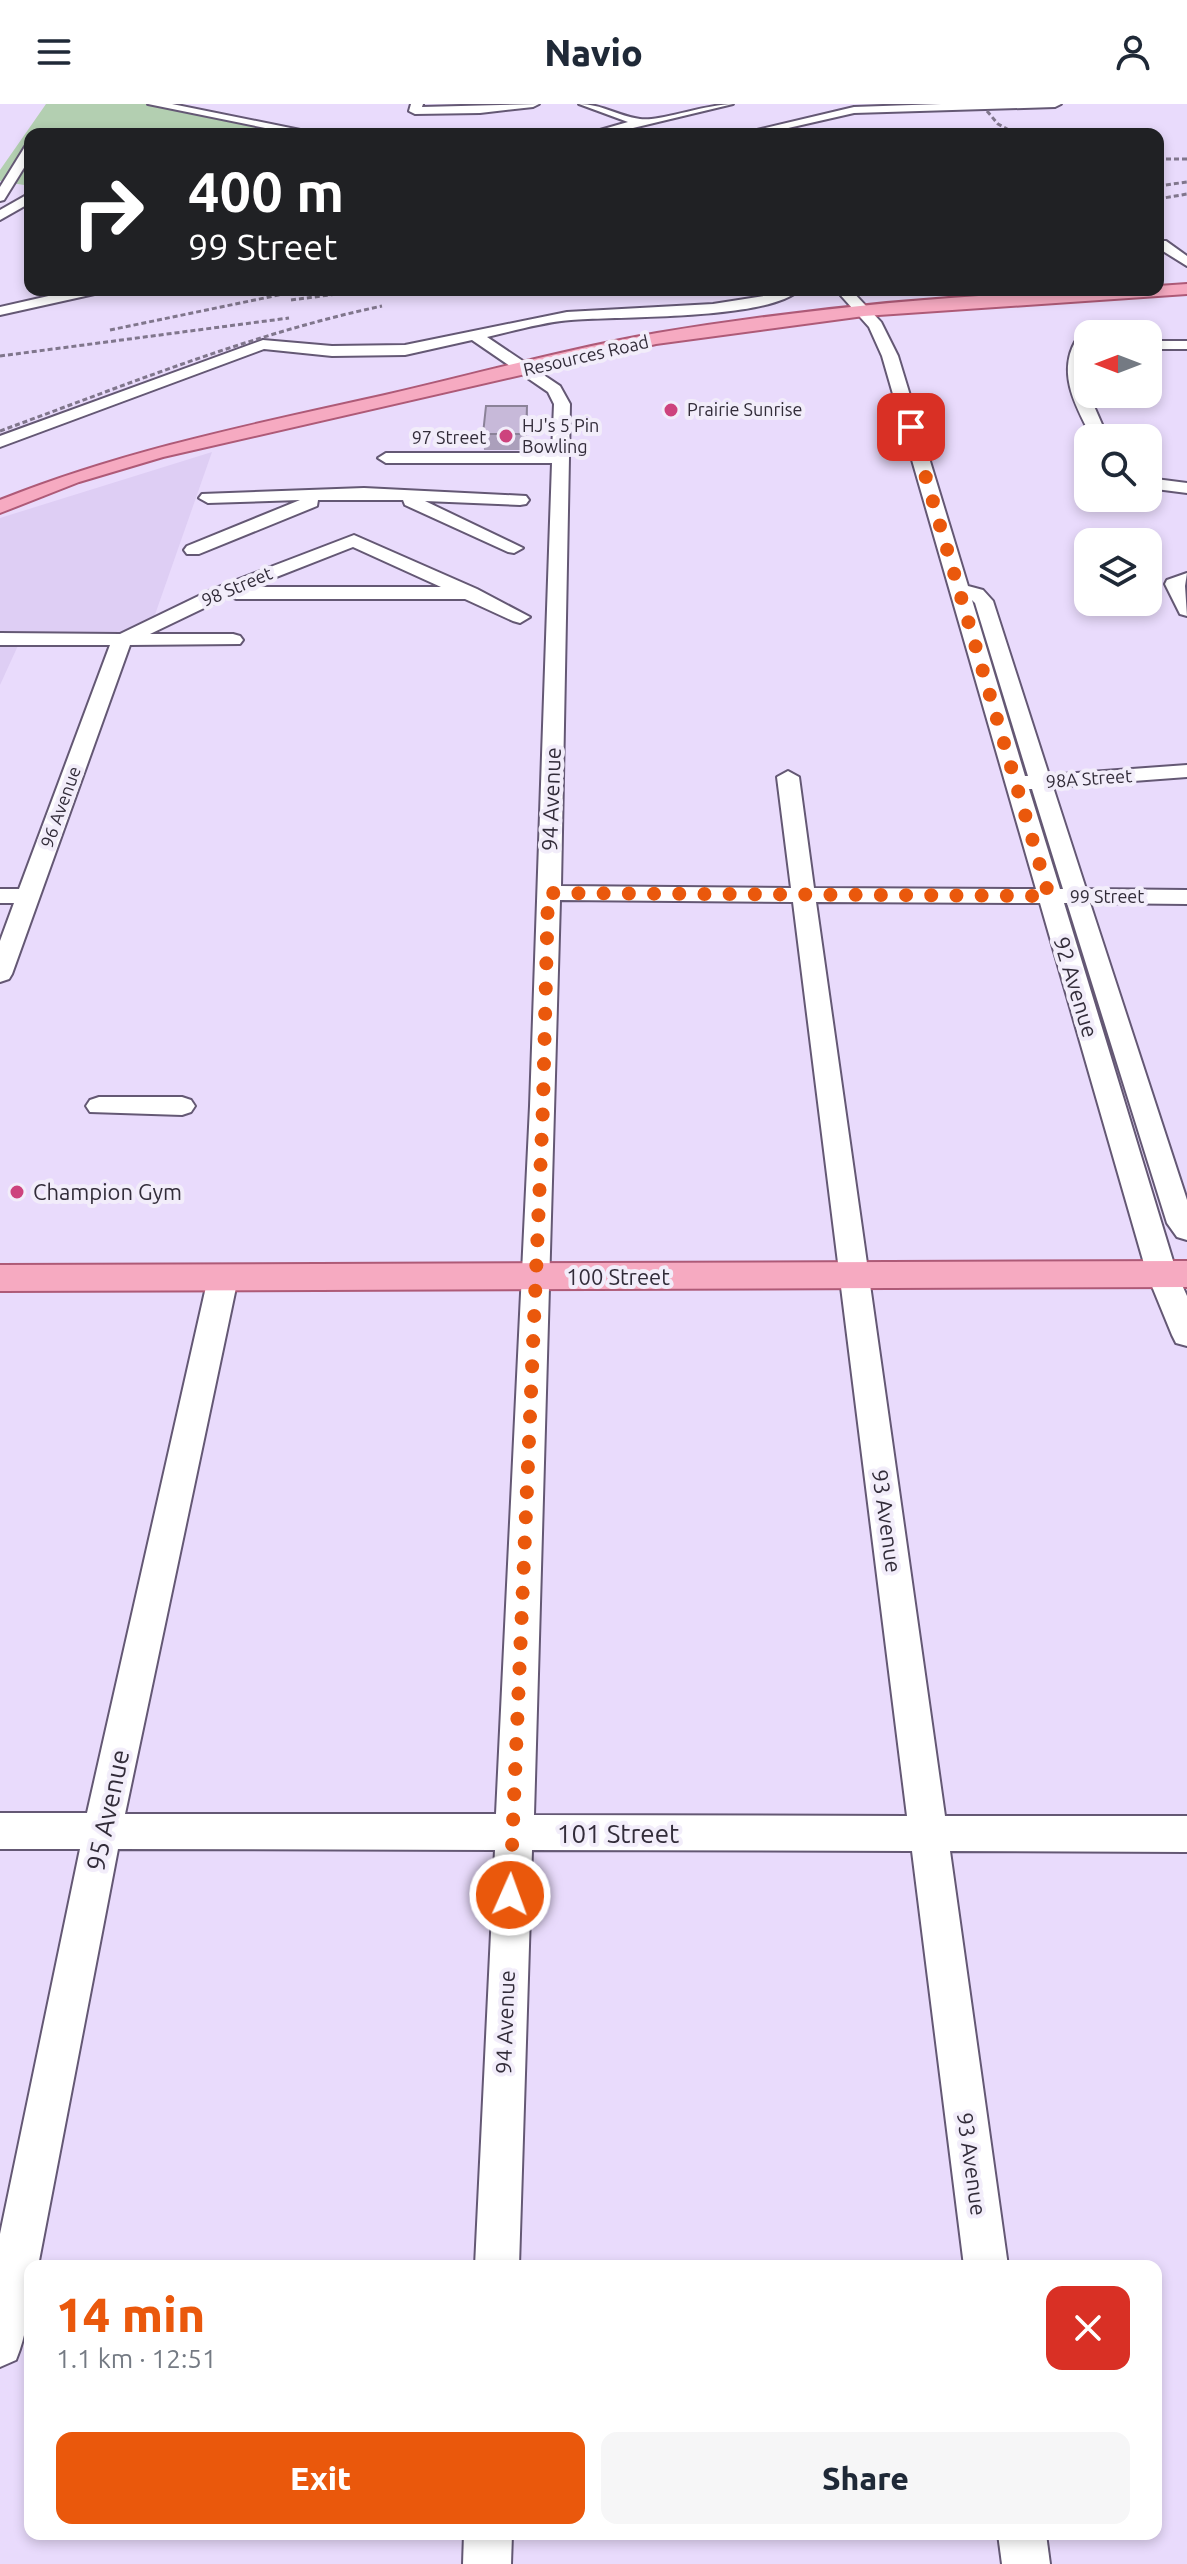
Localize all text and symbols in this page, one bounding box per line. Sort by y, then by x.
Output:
icon: menu [32,30,76,74]
icon: person [1111,30,1155,74]
text: Navio [544,32,643,73]
icon: right [56,160,160,264]
text: 400 m [188,160,344,223]
text: 99 Street [188,226,337,267]
north arrow [1074,320,1162,408]
map controls [1074,320,1162,616]
street label: Resources Road [521,331,650,379]
pin [877,393,945,461]
place label: Prairie Sunrise [687,399,802,419]
marker: Prairie Sunrise [662,401,680,419]
icon: arrive [889,405,933,449]
place label: HJ's 5 Pin Bowling [522,415,599,456]
button: search [1074,424,1162,512]
street label: 97 Street [412,427,486,447]
marker: HJ's 5 Pin Bowling [497,427,515,445]
button: layers [1074,528,1162,616]
street label: 98 Street [198,562,275,610]
street label: 94 Avenue [536,747,565,851]
street label: 96 Avenue [36,763,84,850]
street label: 98A Street [1045,765,1133,791]
street label: 99 Street [1070,886,1144,906]
street label: 92 Avenue [1049,933,1104,1040]
place label: Champion Gym [33,1179,182,1204]
marker: Champion Gym [8,1183,26,1201]
street label: 100 Street [566,1264,670,1289]
street label: 93 Avenue [868,1468,907,1574]
street label: 95 Avenue [81,1747,134,1873]
street label: 101 Street [557,1819,679,1848]
position arrow [468,1853,552,1937]
street label: 94 Avenue [490,1970,519,2074]
street label: 93 Avenue [953,2111,992,2217]
button: close [1046,2286,1130,2370]
text: 14 min [56,2287,205,2341]
text: 1.1 km · 12:51 [56,2344,217,2373]
button: Exit [56,2432,585,2524]
button: Share [601,2432,1130,2524]

